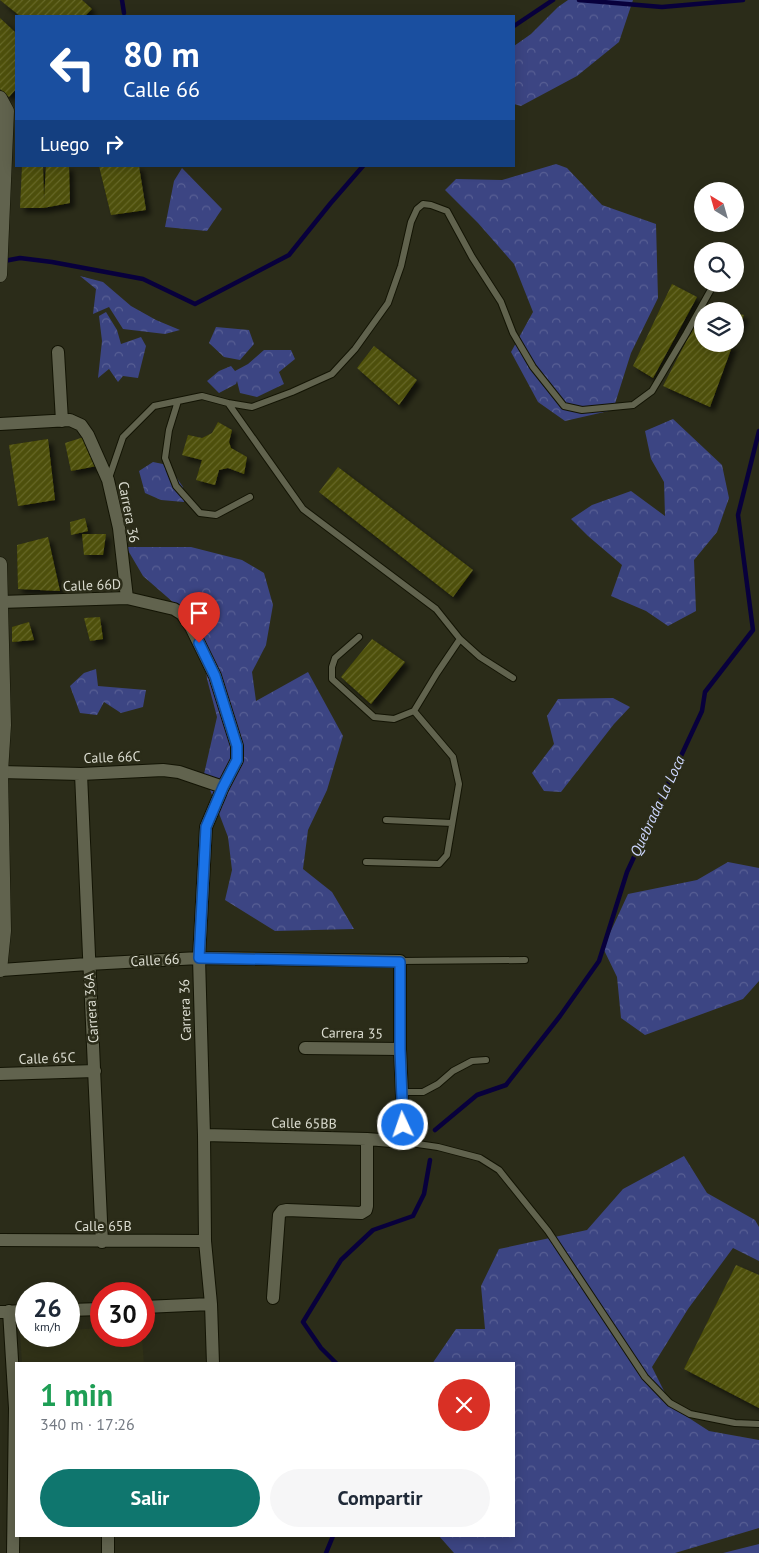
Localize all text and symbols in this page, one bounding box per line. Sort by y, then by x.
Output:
text: 80 m [123,31,200,77]
icon: left [40,35,105,100]
text: Calle 66 [123,75,200,103]
icon: right [100,130,128,158]
text: Luego [40,132,90,156]
north arrow [694,182,744,232]
map controls [694,182,744,352]
button: search [694,242,744,292]
button: layers [694,302,744,352]
street label: Carrera 36 [114,480,144,544]
street label: Calle 66D [63,575,121,595]
pin [178,592,220,643]
icon: arrive [185,599,213,627]
street label: Calle 66C [83,747,141,767]
water label: Quebrada La Loca [625,752,689,859]
street label: Calle 66 [130,950,180,970]
street label: Carrera 36A [80,972,102,1044]
street label: Carrera 36 [175,979,195,1041]
street label: Carrera 35 [321,1023,383,1043]
street label: Calle 65C [18,1048,76,1068]
position arrow [376,1098,428,1150]
street label: Calle 65BB [271,1113,337,1133]
street label: Calle 65B [74,1217,132,1235]
speed limit sign: 30 [90,1282,155,1347]
text: 26 [33,1292,62,1324]
text: km/h [34,1319,61,1334]
text: 1 min [40,1375,113,1414]
button: close [438,1379,490,1431]
text: 340 m · 17:26 [40,1414,135,1434]
button: Salir [40,1469,260,1527]
button: Compartir [270,1469,490,1527]

